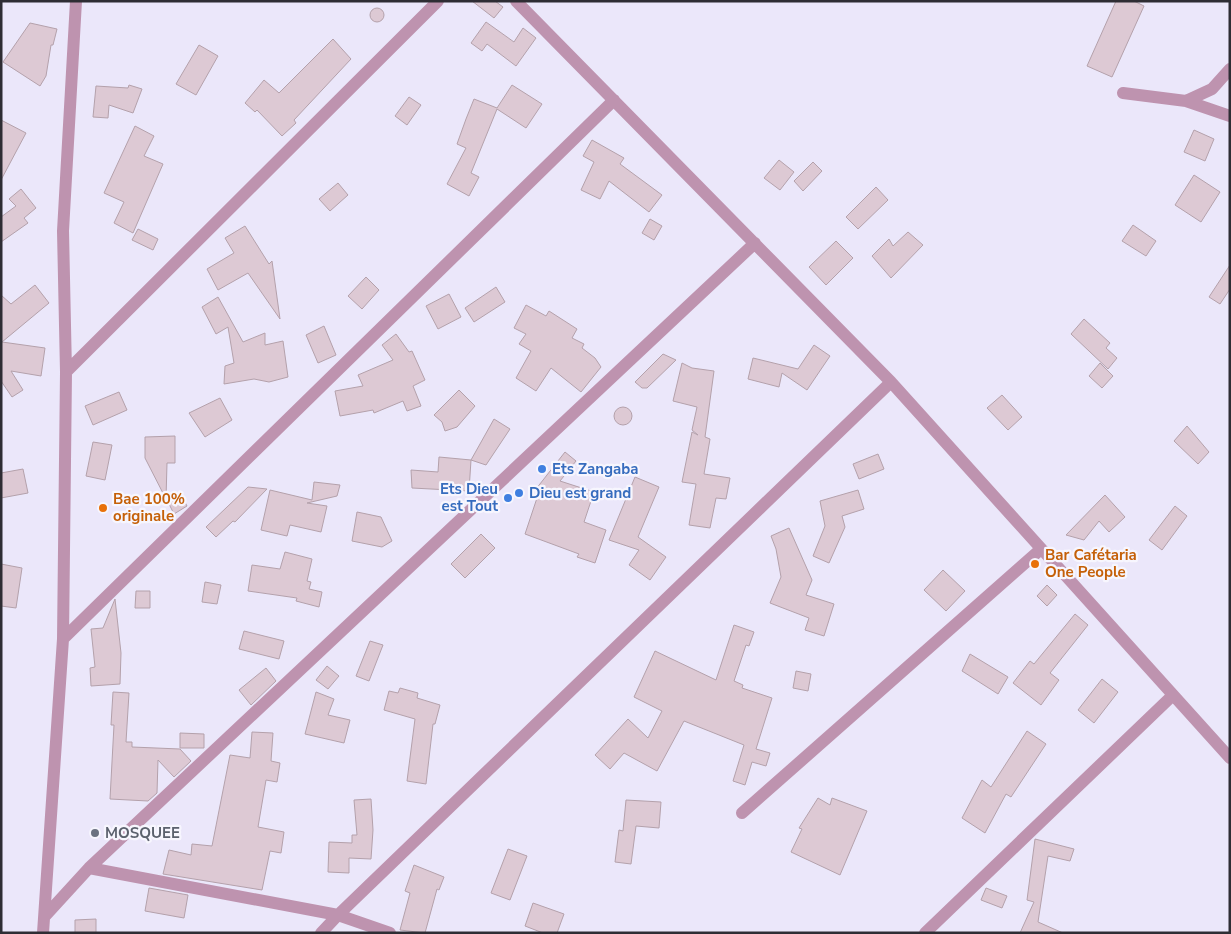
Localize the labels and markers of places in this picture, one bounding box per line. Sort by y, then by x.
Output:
place label: Ets Zangaba [552,459,638,479]
marker: Ets Zangaba [536,463,548,475]
place label: Ets Dieu est Tout [440,479,498,516]
place label: Dieu est grand [529,483,631,503]
marker: Dieu est grand [513,487,525,499]
place label: Bae 100% originale [113,489,185,526]
marker: Ets Dieu est Tout [502,492,514,504]
marker: Bae 100% originale [97,502,109,514]
place label: Bar Cafétaria One People [1045,545,1137,582]
marker: Bar Cafétaria One People [1029,558,1041,570]
place label: MOSQUEE [105,823,180,843]
marker: MOSQUEE [89,827,101,839]

